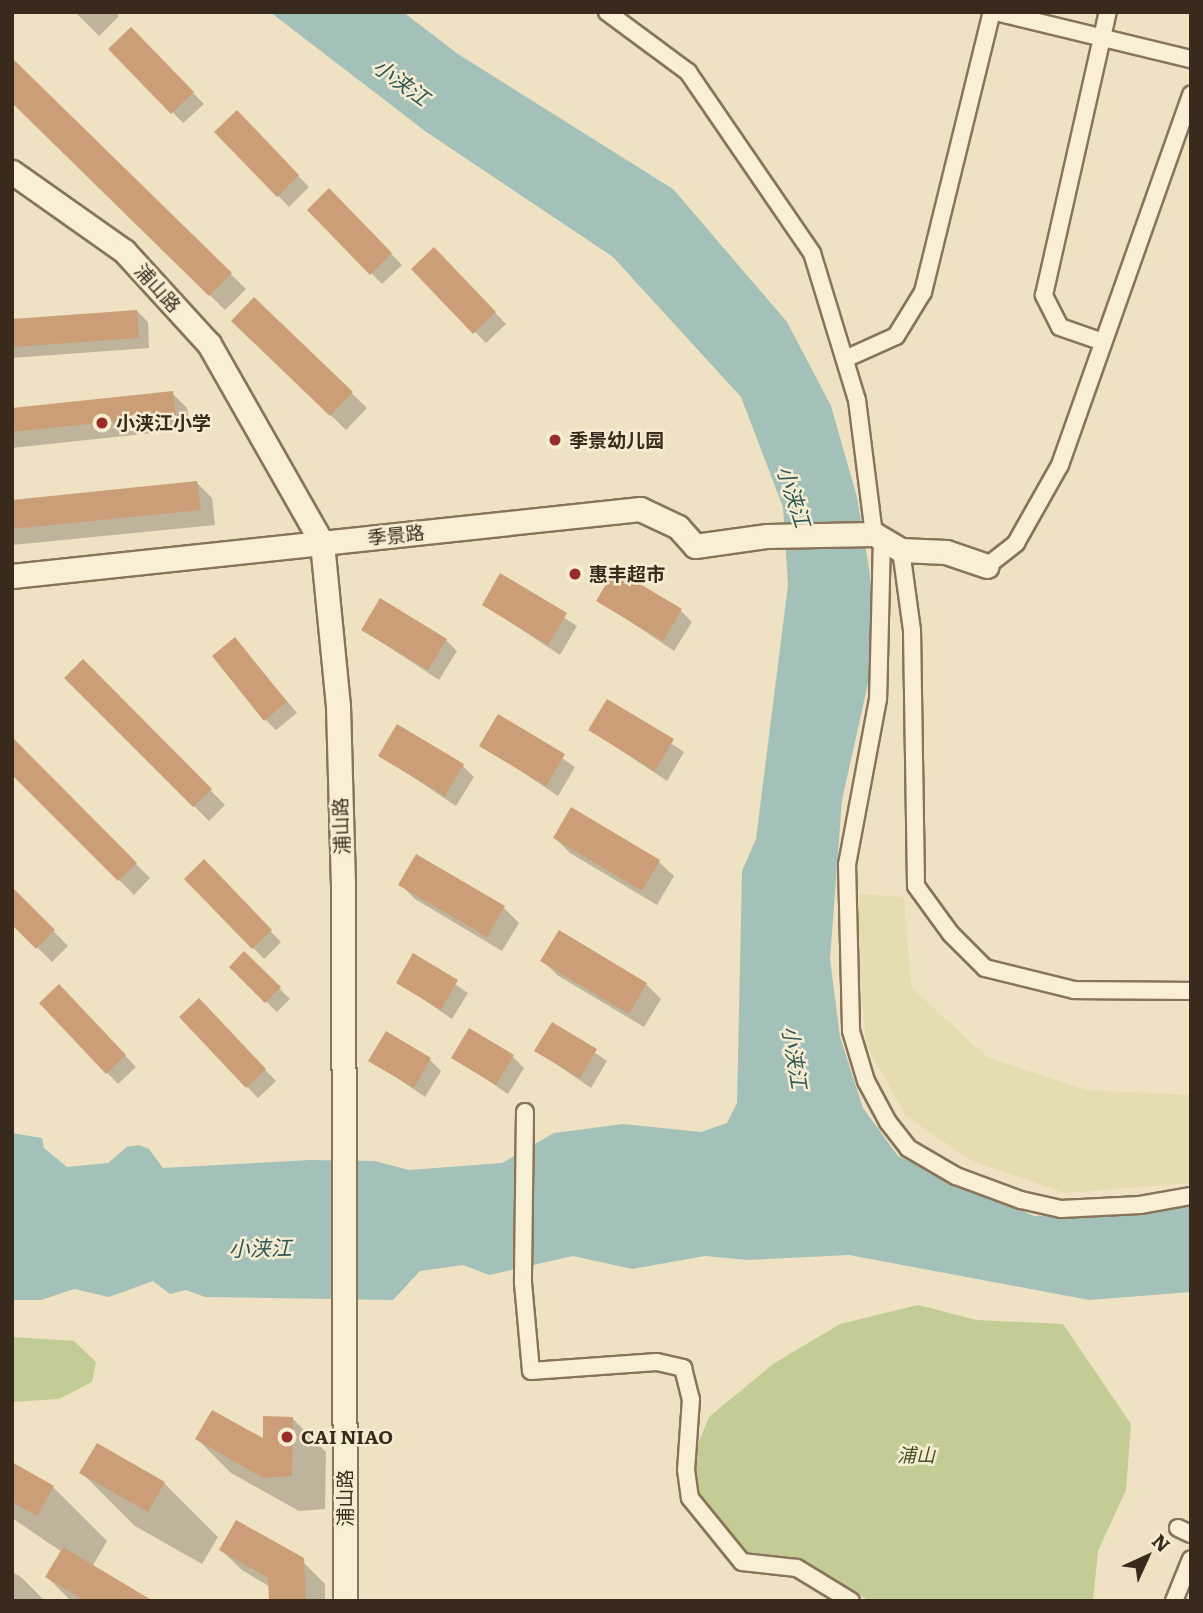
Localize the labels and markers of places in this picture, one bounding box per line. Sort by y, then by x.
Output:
place label: 小浃江小学 [116,412,211,434]
marker: 小浃江小学 [94,415,110,431]
place label: 季景幼儿园 [569,429,664,451]
marker: 季景幼儿园 [547,432,563,448]
place label: 惠丰超市 [589,563,665,585]
marker: 惠丰超市 [567,566,583,582]
place label: CAI NIAO [301,1426,393,1448]
marker: CAI NIAO [279,1429,295,1445]

